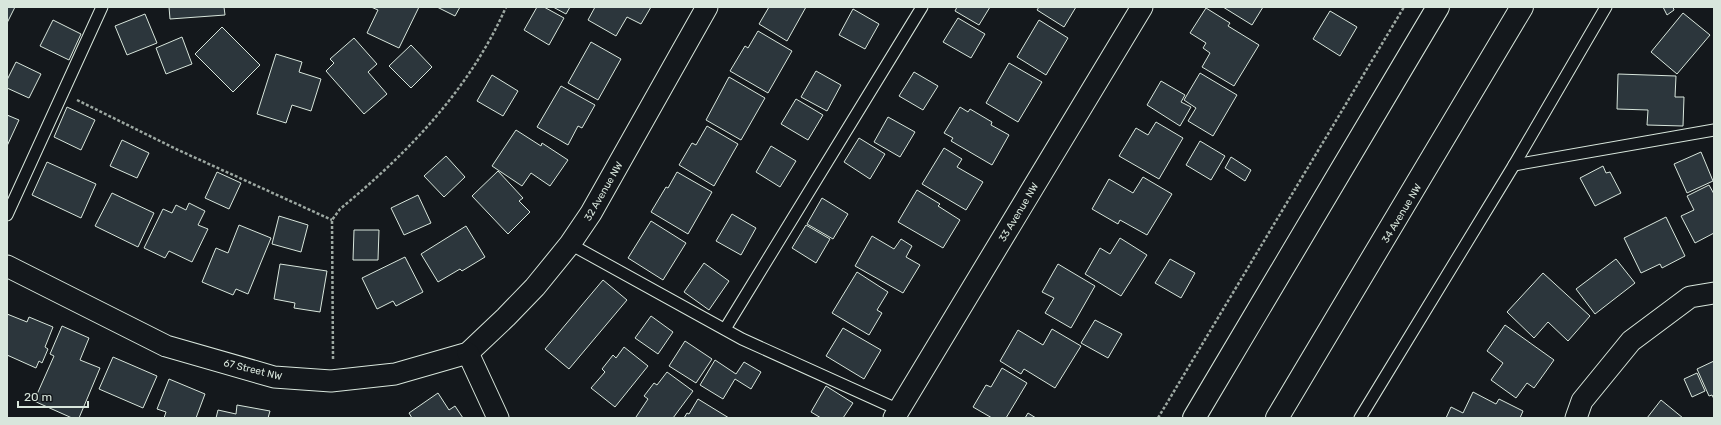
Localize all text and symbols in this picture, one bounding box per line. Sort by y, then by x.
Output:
street label: 32 Avenue NW [582,160,626,223]
street label: 33 Avenue NW [997,181,1041,244]
street label: 34 Avenue NW [1380,182,1424,245]
street label: 67 Street NW [222,357,283,383]
scale bar [18,383,88,409]
text: 20 m [24,390,52,404]

